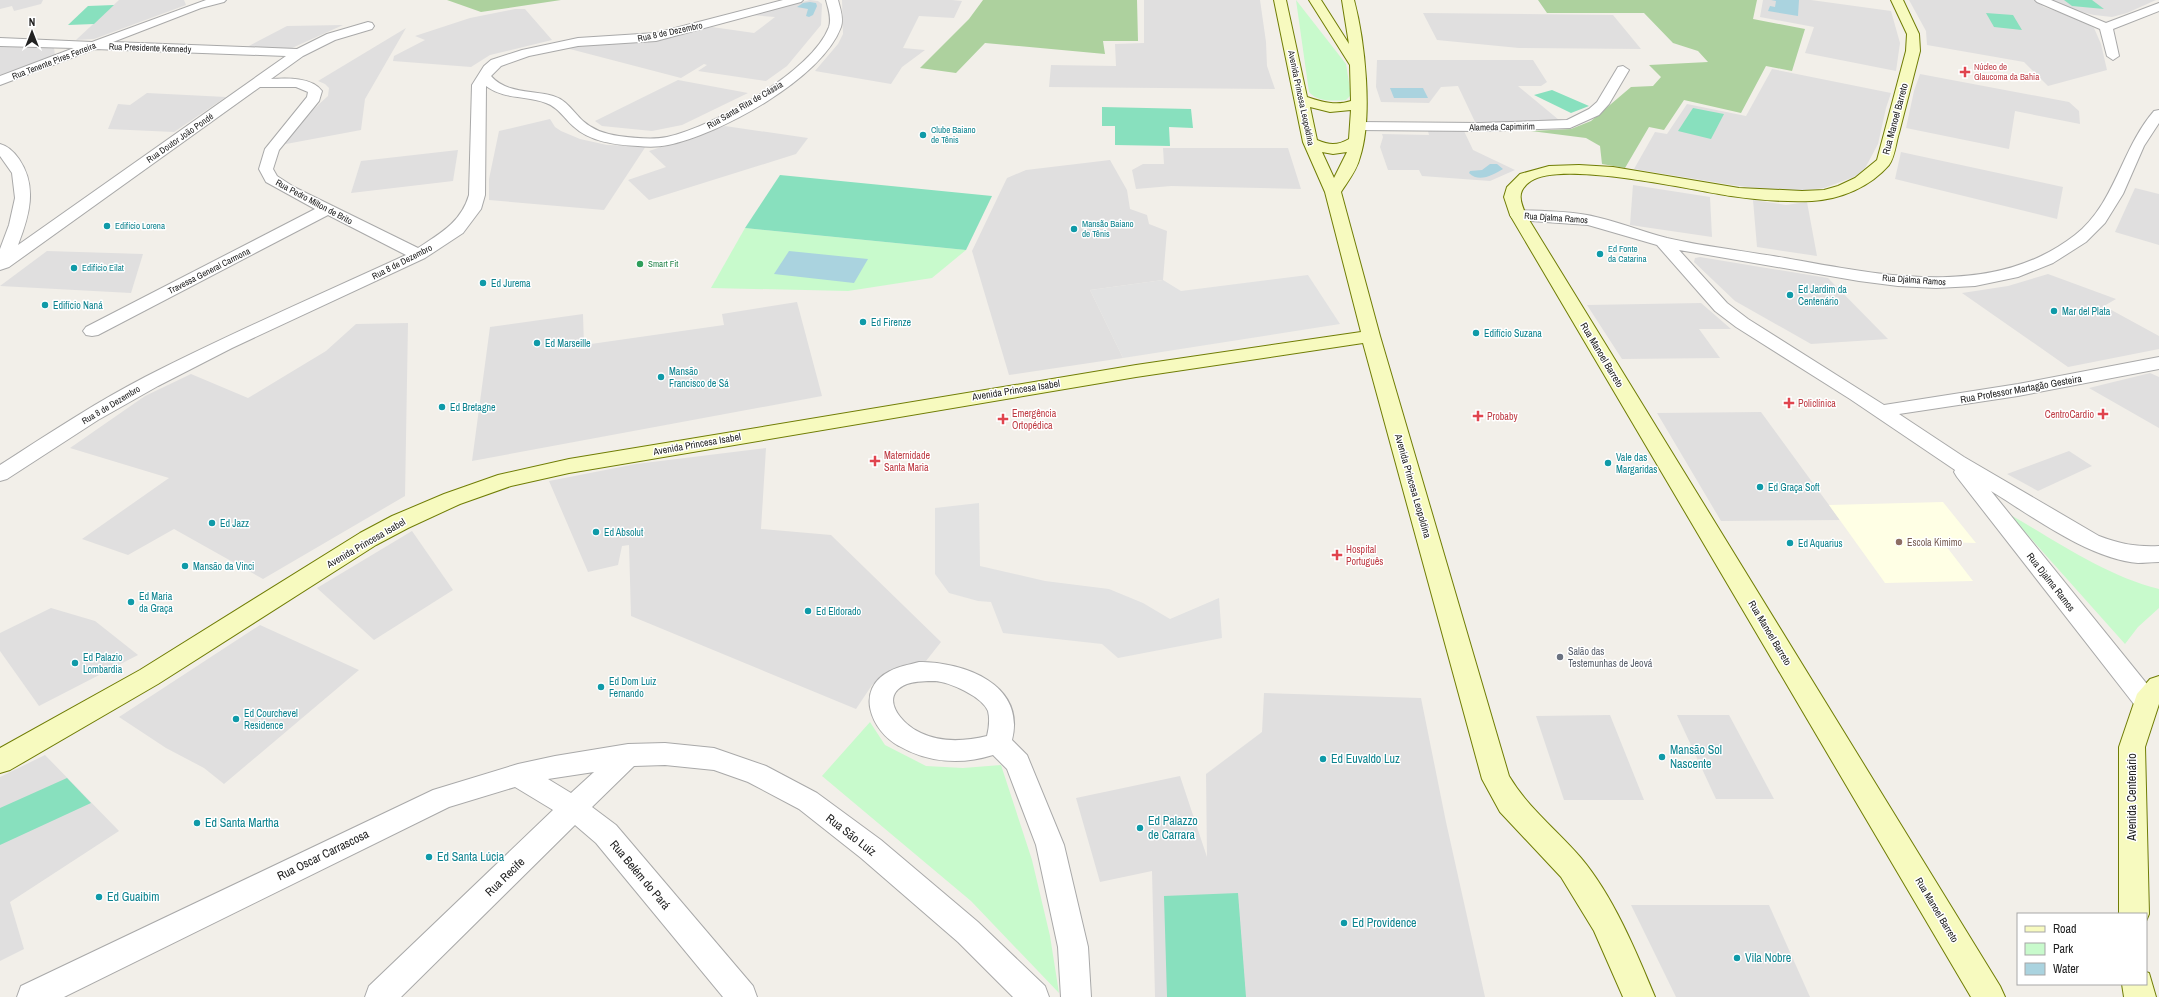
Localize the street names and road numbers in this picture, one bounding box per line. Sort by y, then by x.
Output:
street label: Rua 8 de Dezembro [636,19,704,45]
street label: Rua Tenente Pires Ferreira [10,39,98,83]
street label: Rua Presidente Kennedy [109,41,192,55]
street label: Avenida Princesa Leopoldina [1285,48,1317,147]
street label: Rua Santa Rita de Cássia [705,78,785,132]
street label: Rua Manoel Barreto [1879,81,1911,156]
street label: Rua Doutor João Pondé [144,110,216,166]
street label: Alameda Capimirim [1468,120,1535,134]
street label: Rua Pedro Milton de Brito [274,177,354,227]
street label: Rua Djalma Ramos [1524,210,1589,226]
street label: Rua 8 de Dezembro [370,242,434,282]
street label: Travessa General Carmona [166,245,252,297]
street label: Rua Djalma Ramos [1882,272,1947,288]
street label: Rua Manoel Barreto [1578,320,1627,390]
street label: Rua Professor Martagão Gesteira [1959,372,2083,406]
street label: Avenida Princesa Isabel [970,377,1061,404]
street label: Rua 8 de Dezembro [80,383,142,427]
street label: Avenida Princesa Isabel [651,430,742,458]
street label: Avenida Princesa Leopoldina [1392,432,1434,540]
street label: Avenida Princesa Isabel [323,515,408,571]
street label: Rua Djalma Ramos [2024,550,2078,614]
street label: Rua Manoel Barreto [1746,598,1795,668]
street label: Avenida Centenário [2124,753,2140,842]
street label: Rua São Luíz [823,810,879,860]
street label: Rua Oscar Carrascosa [275,826,372,884]
street label: Rua Belém do Pará [606,837,674,913]
street label: Rua Recife [482,854,528,900]
street label: Rua Manoel Barreto [1913,875,1962,945]

